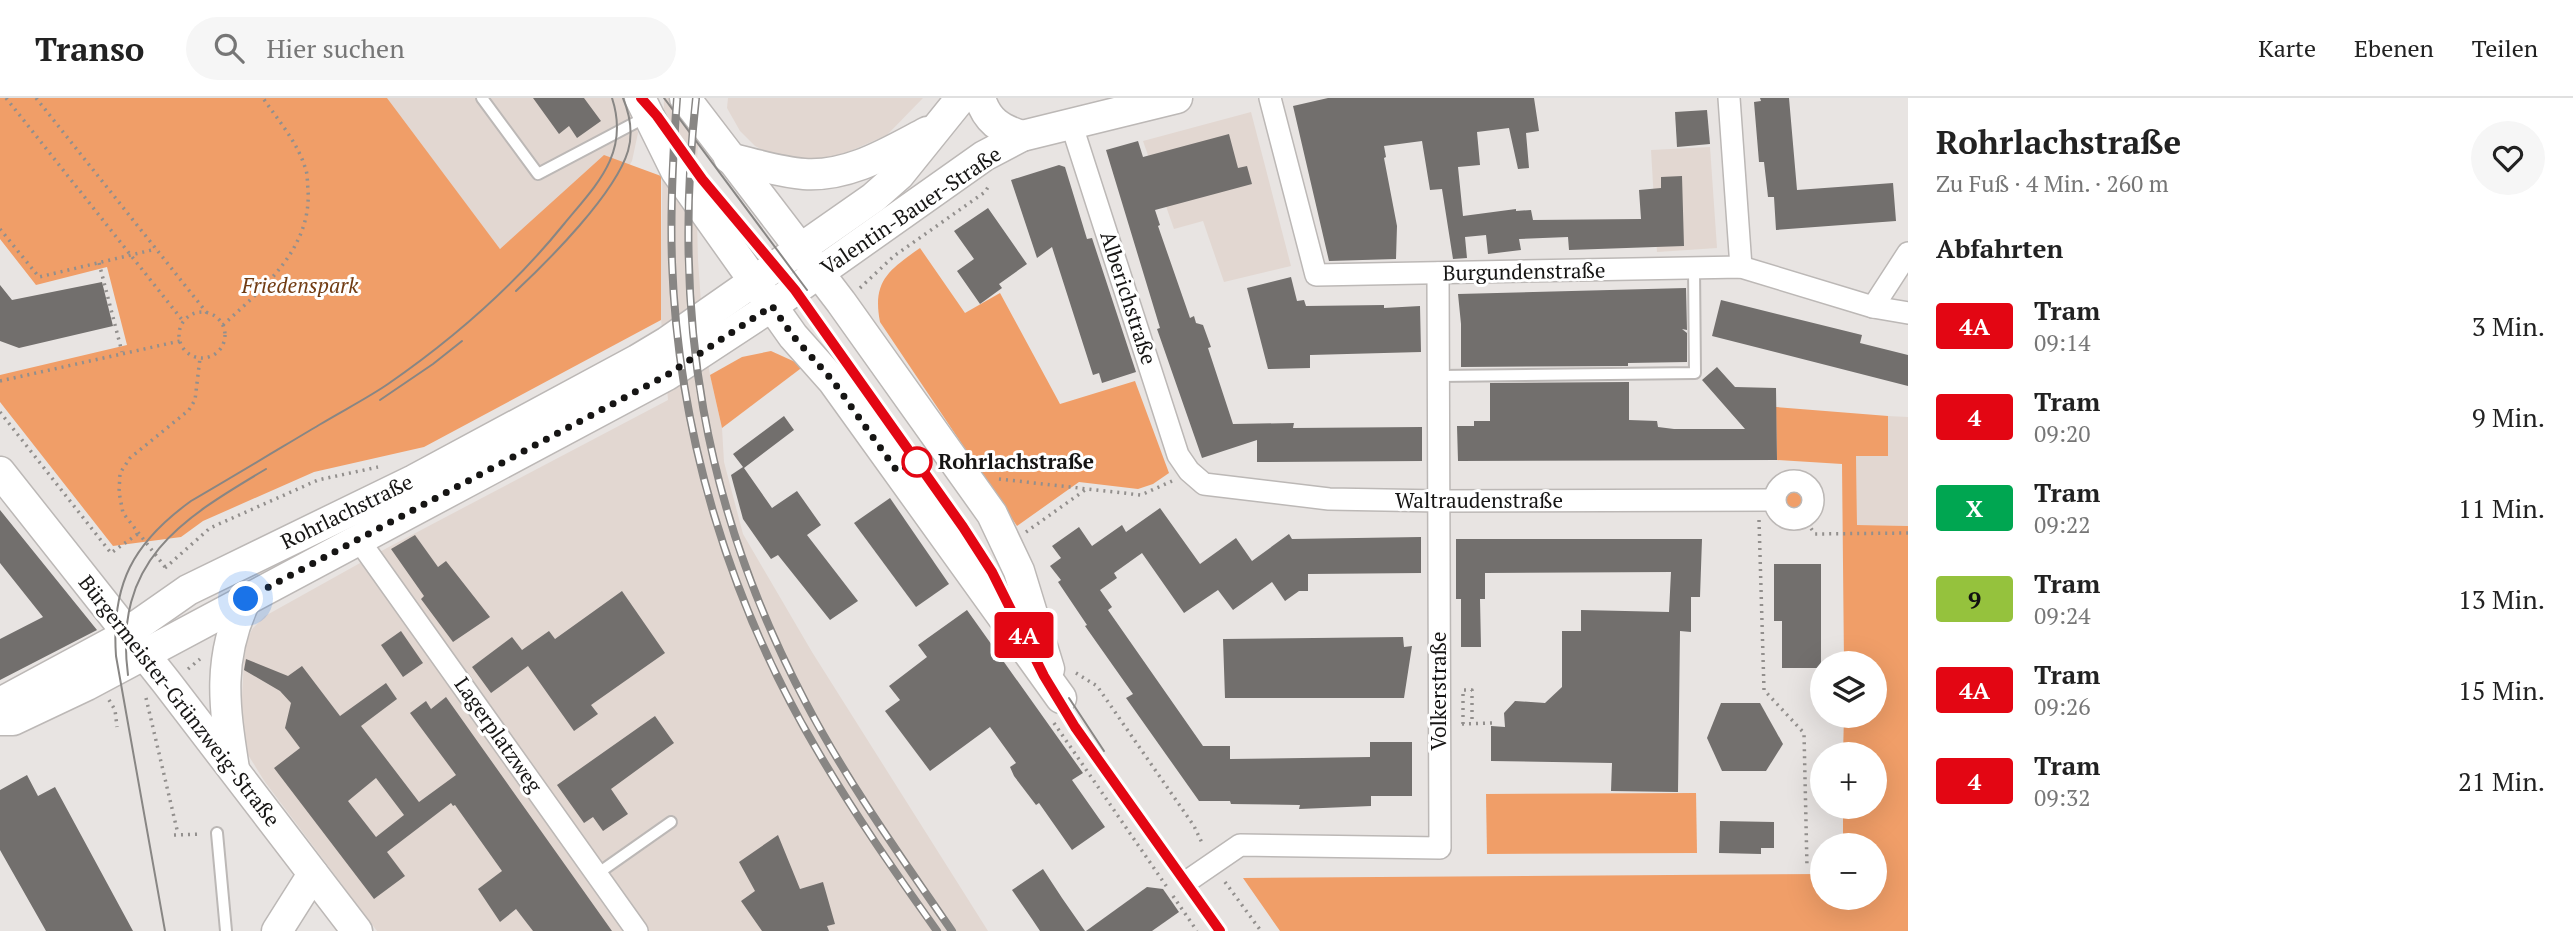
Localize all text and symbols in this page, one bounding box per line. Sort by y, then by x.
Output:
search box [186,17,676,80]
text: Transo [35,27,144,70]
icon: search [210,29,248,67]
text: Hier suchen [266,31,405,65]
text: Karte [2258,32,2316,64]
text: Ebenen [2354,32,2434,64]
text: Teilen [2472,32,2538,64]
text: Rohrlachstraße [1936,120,2181,163]
button: heart [2471,121,2545,195]
street label: Valentin-Bauer-Straße [815,139,1006,281]
text: Zu Fuß · 4 Min. · 260 m [1936,168,2169,199]
street label: Alberichstraße [1094,227,1164,368]
text: Abfahrten [1936,231,2063,265]
street label: Burgundenstraße [1442,256,1606,286]
park label: Friedenspark [241,271,359,299]
text: Tram [2034,293,2100,327]
text: 3 Min. [2472,309,2545,343]
text: 4A [1959,310,1990,342]
text: 09:14 [2034,327,2091,358]
text: Tram [2034,384,2100,418]
text: 9 Min. [2472,400,2545,434]
text: 4 [1968,401,1981,433]
text: 09:20 [2034,418,2091,449]
marker: Rohrlachstraße [902,447,932,477]
place label: Rohrlachstraße [938,447,1094,475]
street label: Rohrlachstraße [276,467,417,555]
text: Tram [2034,475,2100,509]
street label: Waltraudenstraße [1395,486,1563,514]
text: 11 Min. [2458,491,2545,525]
text: X [1966,492,1983,524]
text: 09:22 [2034,509,2091,540]
text: Tram [2034,566,2100,600]
street label: Bürgermeister-Grünzweig-Straße [73,569,287,832]
your location [228,581,263,616]
text: 13 Min. [2458,582,2545,616]
text: 9 [1968,583,1981,615]
text: 09:24 [2034,600,2091,631]
line badge: 4A [992,612,1056,658]
text: 4A [1008,619,1040,651]
street label: Volkerstraße [1424,631,1452,751]
map controls [1810,651,1887,910]
button: layers [1810,651,1887,728]
text: Tram [2034,657,2100,691]
street label: Lagerplatzweg [449,671,550,799]
text: 15 Min. [2458,673,2545,707]
text: 4A [1959,674,1990,706]
text: 09:26 [2034,691,2091,722]
button: + [1810,742,1887,819]
text: Tram [2034,748,2100,782]
text: 21 Min. [2458,764,2545,798]
text: 4 [1968,765,1981,797]
text: 09:32 [2034,782,2091,813]
button: − [1810,833,1887,910]

